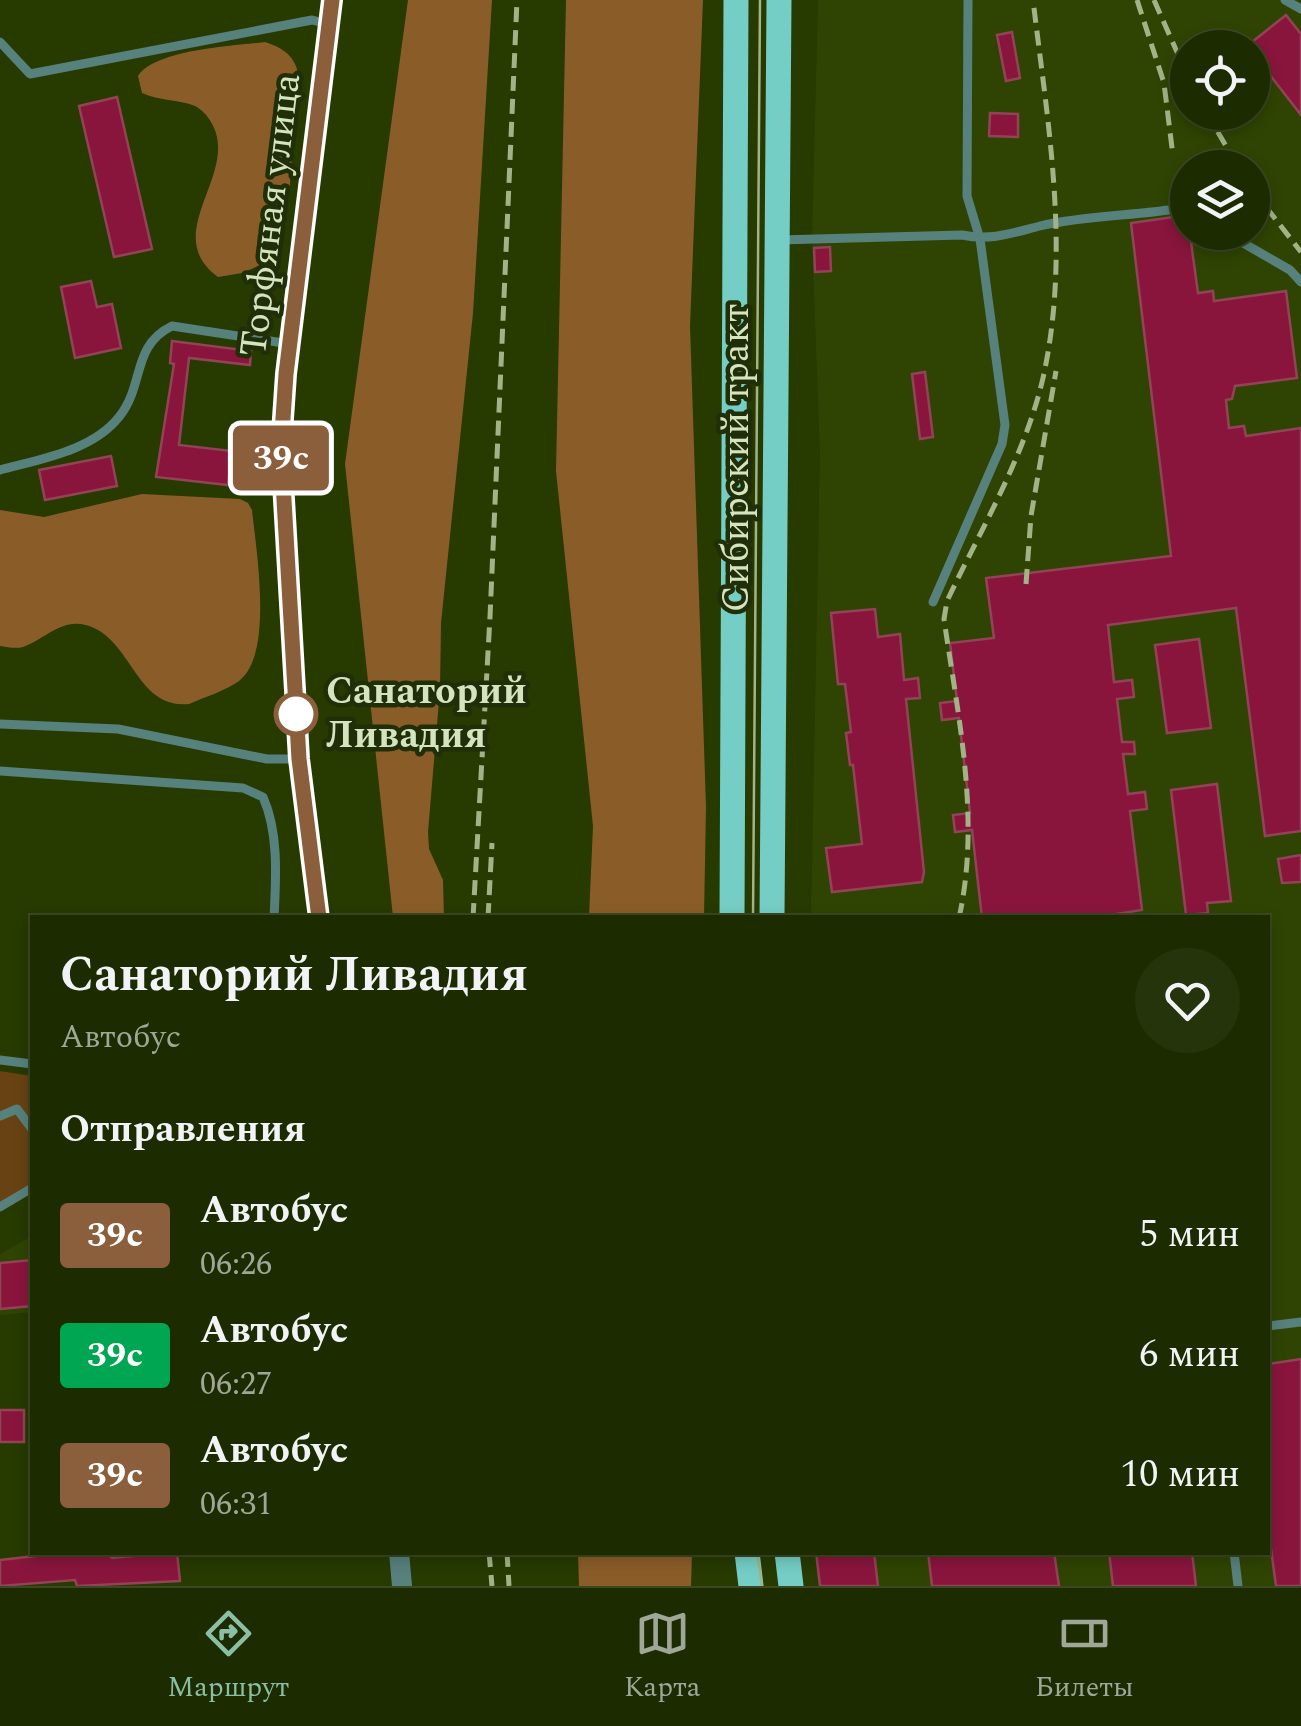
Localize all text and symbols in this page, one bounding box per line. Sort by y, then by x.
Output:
map controls [1170,30,1270,250]
button: locate [1170,30,1270,130]
street label: Торфяная улица [225,70,317,360]
button: layers [1170,150,1270,250]
street label: Сибирский тракт [708,303,766,613]
line badge: 39c [224,426,338,490]
text: 39c [253,432,309,485]
place label: Санаторий Ливадия [326,663,527,765]
marker: Санаторий Ливадия [275,693,317,735]
text: Санаторий Ливадия [60,939,528,1012]
button: heart [1135,948,1240,1053]
text: Автобус [60,1013,181,1062]
text: Отправления [60,1101,306,1159]
text: Автобус [200,1182,348,1240]
text: 5 мин [1139,1206,1240,1264]
text: 39c [87,1209,143,1262]
text: 06:26 [200,1240,272,1289]
text: Автобус [200,1302,348,1360]
text: 6 мин [1139,1326,1240,1384]
text: 39с [87,1329,143,1382]
text: 06:27 [200,1360,272,1409]
text: Автобус [200,1422,348,1480]
text: 10 мин [1120,1446,1240,1504]
text: 39c [87,1449,143,1502]
text: 06:31 [200,1480,272,1529]
tab: Маршрут [167,1606,289,1709]
tab: Карта [624,1606,700,1709]
tab: Билеты [1035,1606,1134,1709]

